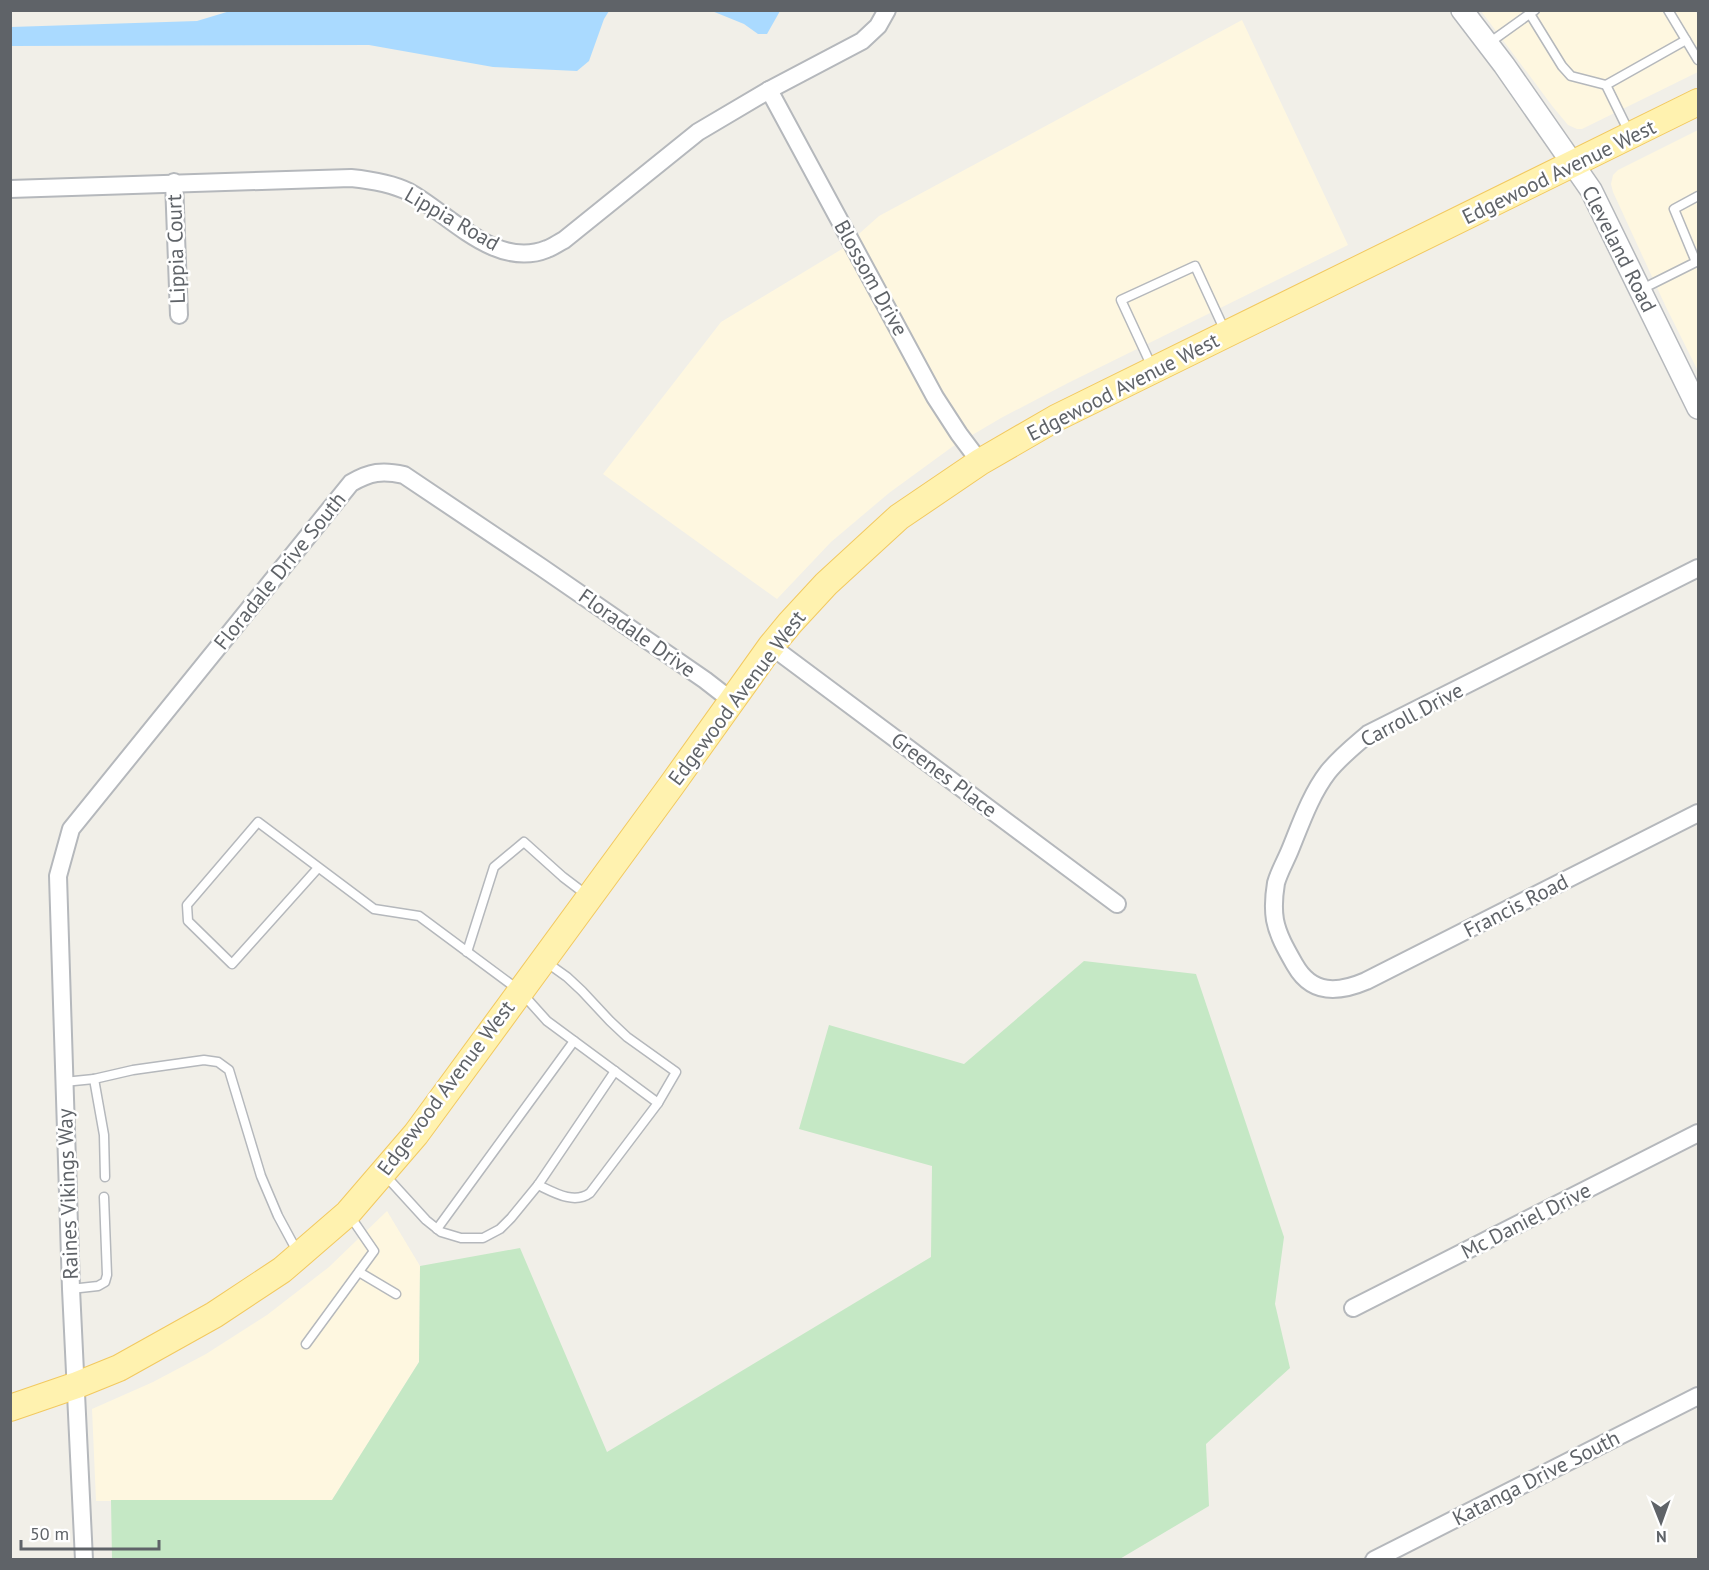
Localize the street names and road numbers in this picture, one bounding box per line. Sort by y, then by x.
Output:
street label: Edgewood Avenue West [1458,113,1660,230]
street label: Lippia Road [400,181,505,257]
street label: Cleveland Road [1576,181,1663,317]
street label: Lippia Court [160,194,191,304]
street label: Blossom Drive [829,215,914,340]
street label: Edgewood Avenue West [1022,326,1223,447]
street label: Floradale Drive South [208,486,351,655]
street label: Floradale Drive [573,582,701,683]
street label: Edgewood Avenue West [662,605,811,791]
street label: Carroll Drive [1356,676,1468,753]
street label: Greenes Place [886,726,1003,823]
street label: Francis Road [1459,868,1573,943]
street label: Edgewood Avenue West [371,995,520,1181]
street label: Raines Vikings Way [51,1108,84,1280]
street label: Mc Daniel Drive [1456,1176,1595,1265]
street label: Katanga Drive South [1448,1424,1624,1531]

